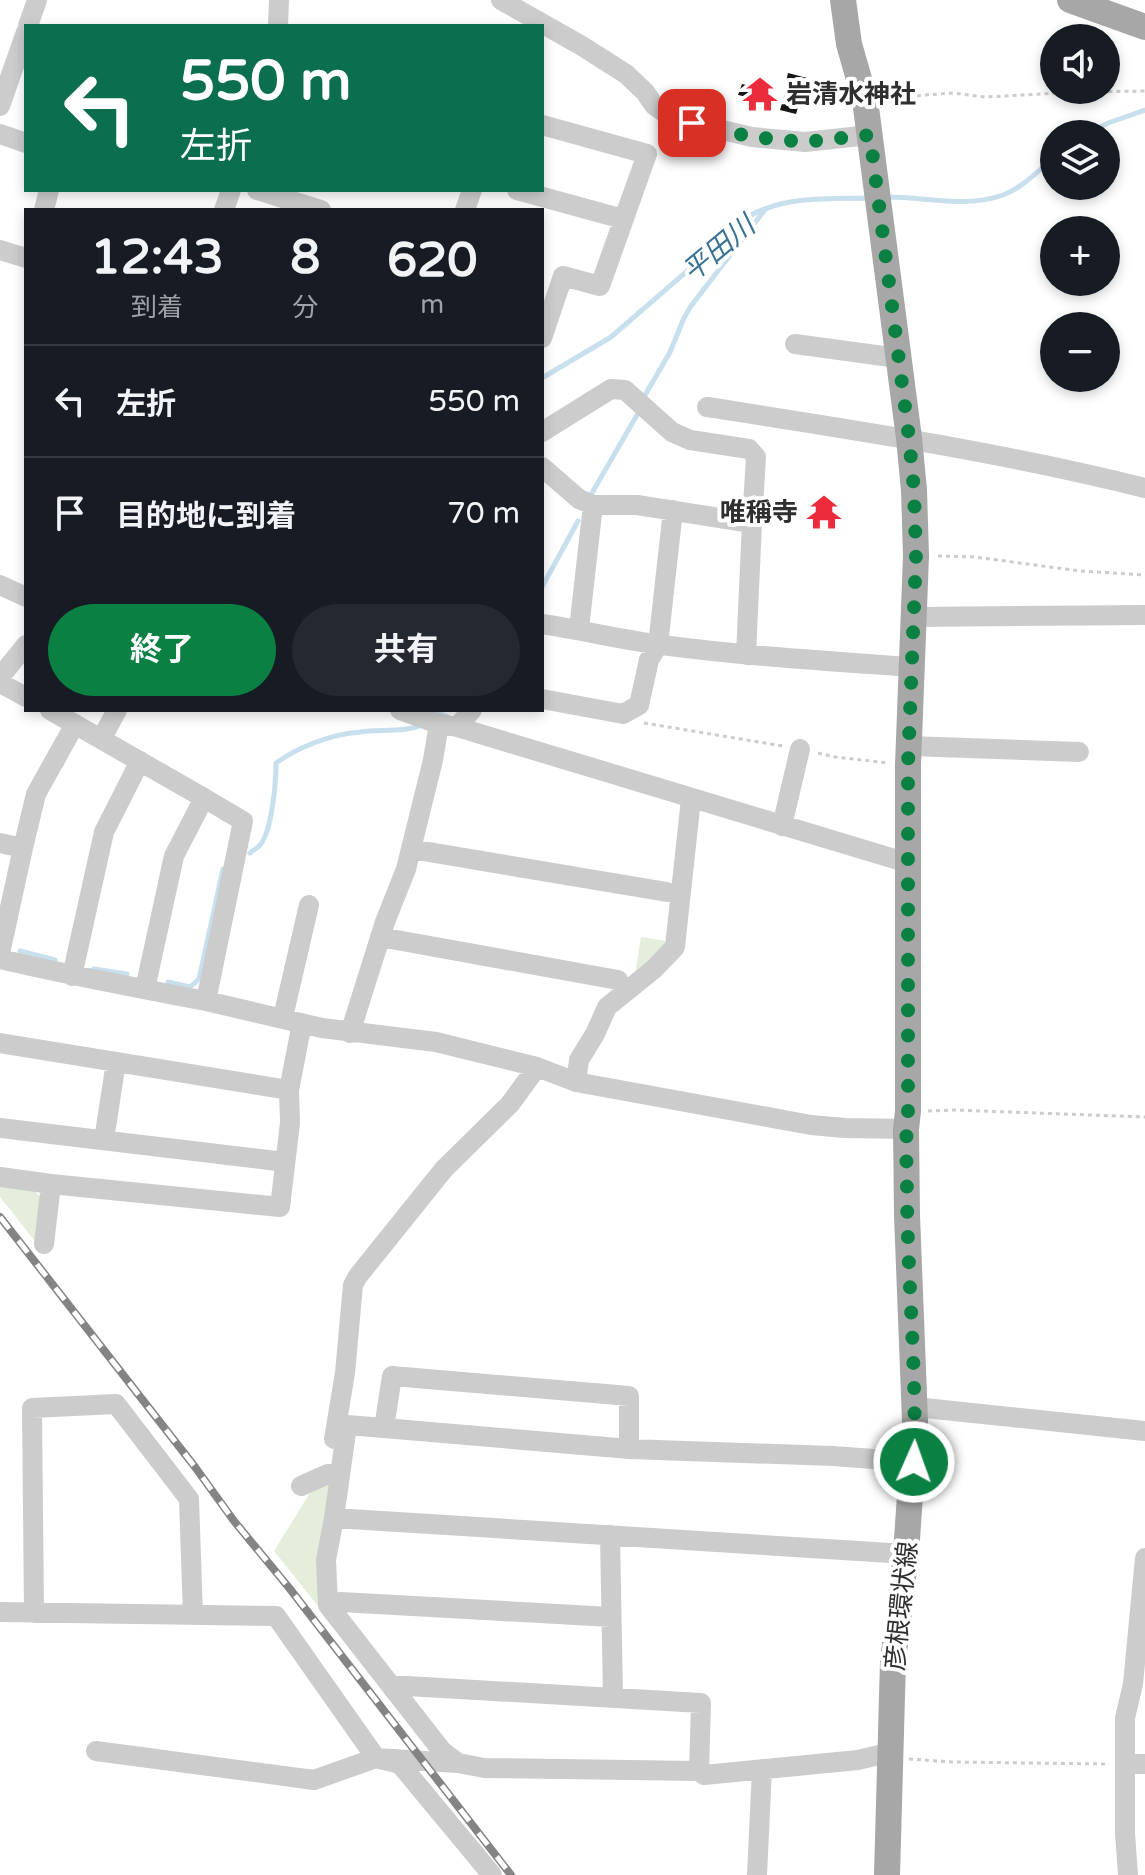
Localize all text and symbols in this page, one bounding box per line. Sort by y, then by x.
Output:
map controls [1040,24,1120,392]
button: sound [1040,24,1120,104]
text: 550 m [180,48,351,115]
icon: left [48,56,152,160]
temple icon: 岩清水神社 [741,75,779,113]
place label: 岩清水神社 [786,79,916,110]
pin [658,89,726,157]
icon: arrive [670,101,714,145]
button: layers [1040,120,1120,200]
text: 左折 [180,125,252,168]
water label: 平田川 [676,207,764,289]
button: + [1040,216,1120,296]
text: 12:43 [91,229,224,287]
text: 8 [290,229,320,287]
text: 620 [387,232,477,290]
text: m [420,289,444,320]
text: 到着 [131,292,183,323]
text: 分 [292,292,318,323]
button: − [1040,312,1120,392]
icon: left [48,379,92,423]
text: 550 m [428,383,520,420]
text: 左折 [116,386,176,423]
icon: arrive [48,491,92,535]
temple icon: 唯稱寺 [805,493,843,531]
text: 70 m [447,495,520,532]
place label: 唯稱寺 [720,497,798,528]
text: 目的地に到着 [116,498,296,535]
button: 終了 [48,604,276,696]
button: 共有 [292,604,520,696]
position arrow [872,1420,956,1504]
street label: 彦根環状線 [879,1540,924,1672]

